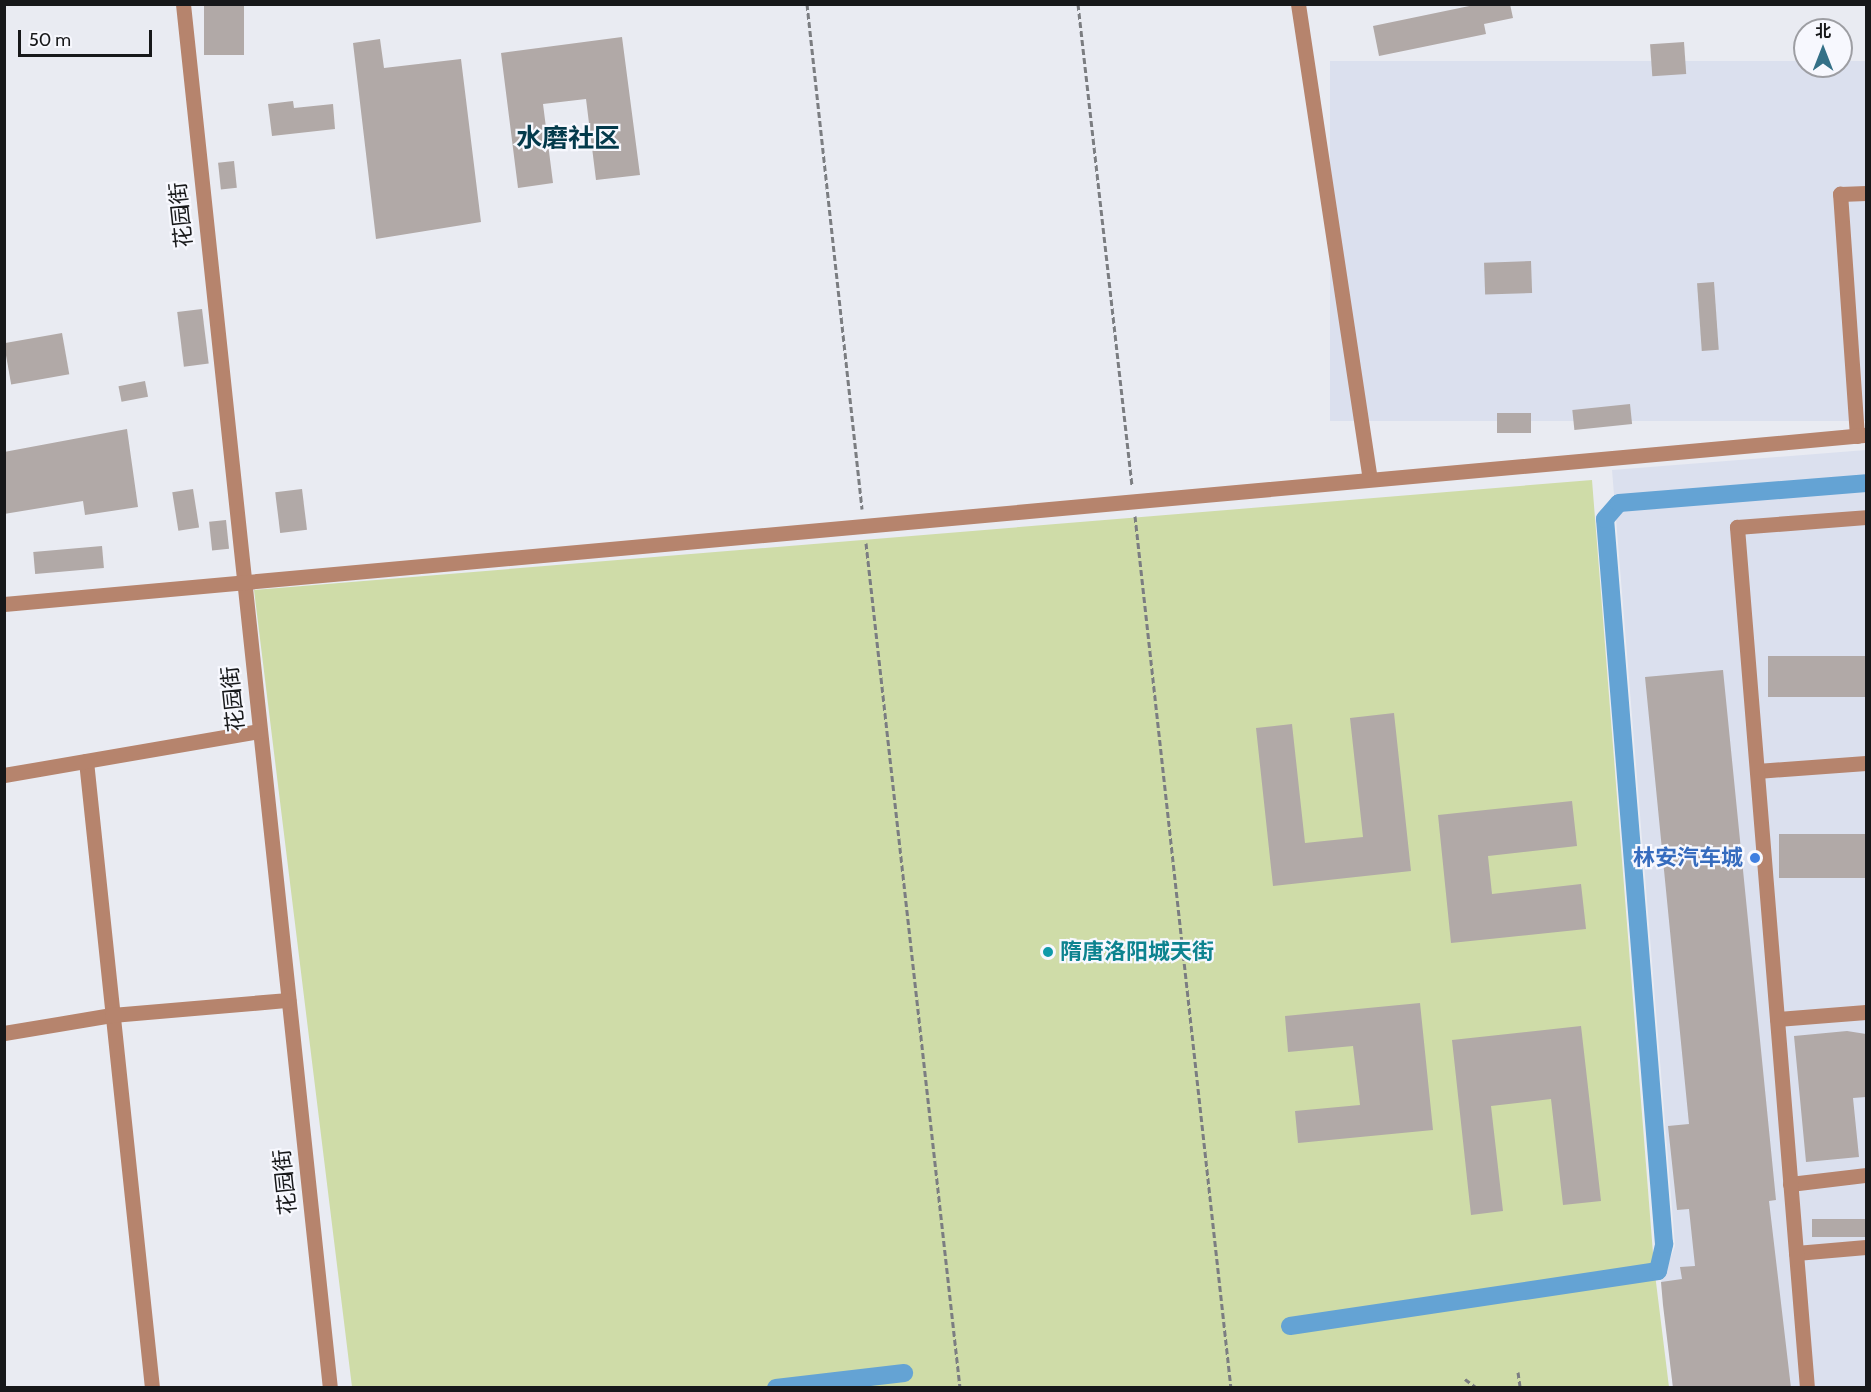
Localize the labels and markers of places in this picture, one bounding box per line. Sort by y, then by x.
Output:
place label: 林安汽车城 [1633,845,1743,871]
marker: 林安汽车城 [1748,851,1762,865]
place label: 隋唐洛阳城天街 [1060,939,1214,965]
marker: 隋唐洛阳城天街 [1041,945,1055,959]

